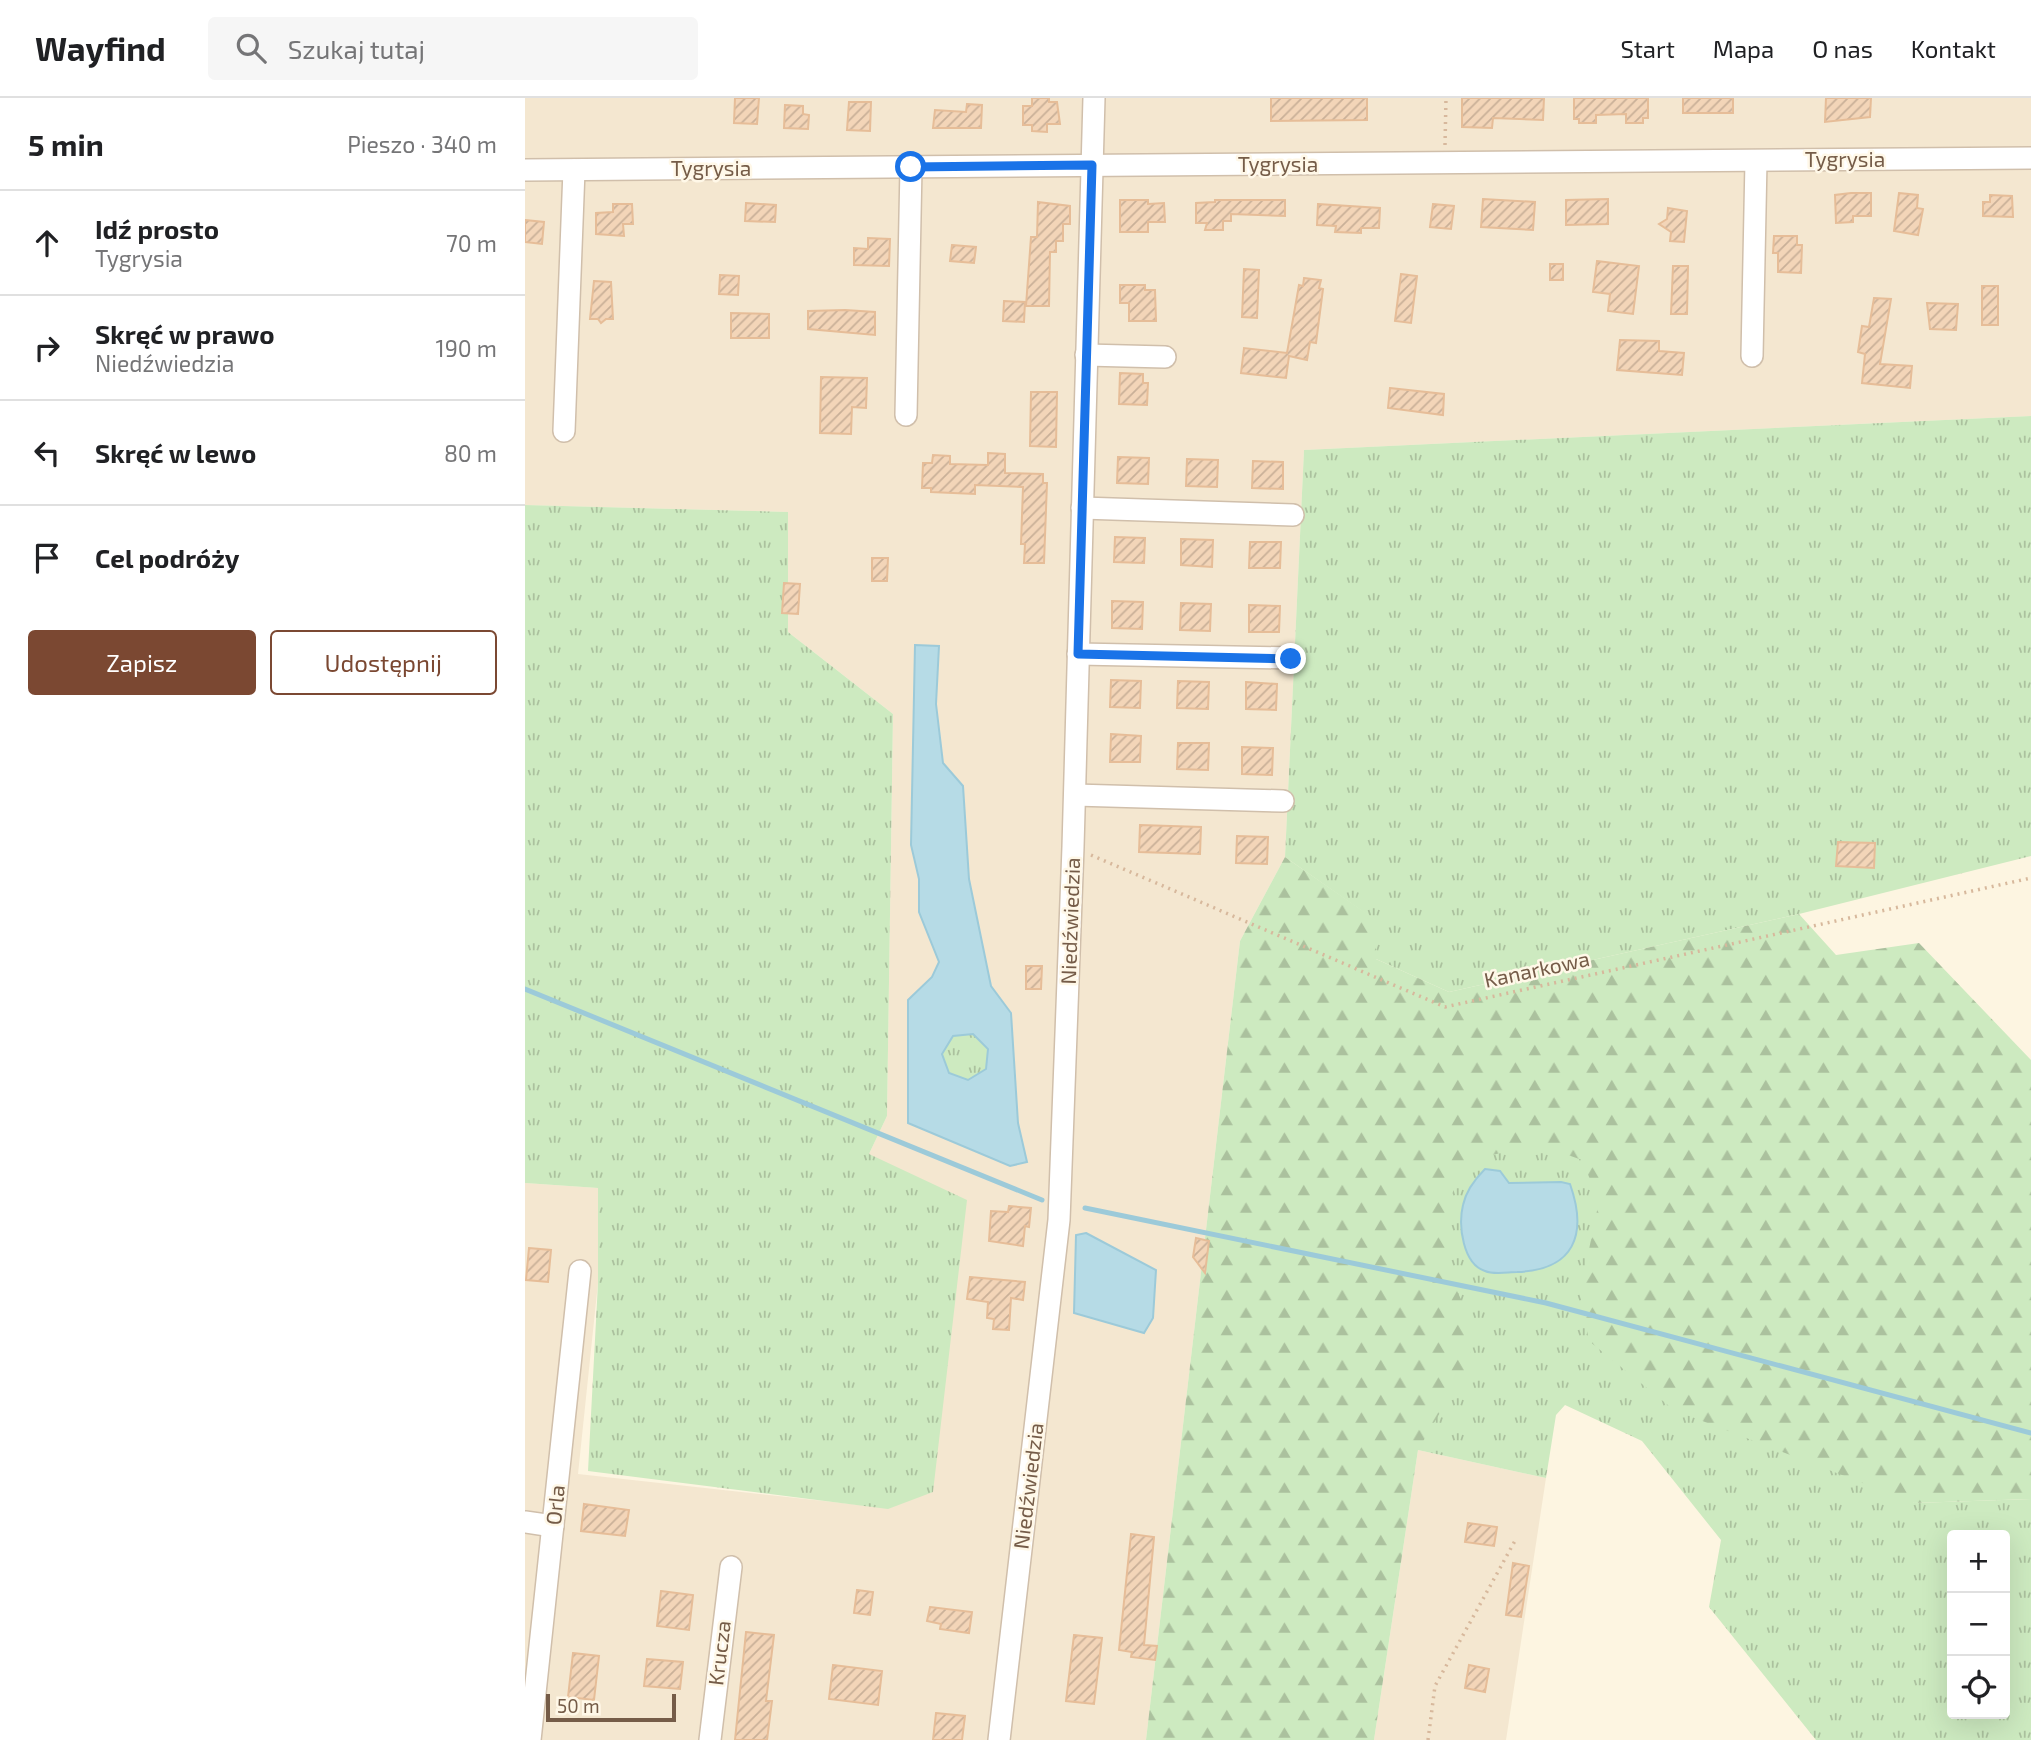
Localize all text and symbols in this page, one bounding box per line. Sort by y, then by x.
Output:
search box [208,17,698,80]
text: Wayfind [35,28,166,68]
icon: search [232,29,270,67]
text: Szukaj tutaj [288,33,425,64]
text: Start [1620,34,1675,63]
text: Mapa [1713,34,1774,63]
text: O nas [1812,34,1873,63]
text: Kontakt [1911,34,1996,63]
text: 5 min [28,126,104,162]
text: Pieszo · 340 m [347,130,497,158]
street label: Tygrysia [1805,146,1885,171]
route start [895,151,926,182]
street label: Tygrysia [1238,151,1318,176]
street label: Tygrysia [671,155,751,180]
text: Idź prosto [95,213,219,244]
icon: ahead [28,224,66,262]
text: 70 m [446,229,497,257]
text: Tygrysia [95,244,183,272]
text: Skręć w prawo [95,318,275,349]
icon: right [28,329,66,367]
text: 190 m [436,334,497,362]
text: Niedźwiedzia [95,349,234,377]
icon: left [28,434,66,472]
text: Skręć w lewo [95,437,256,468]
text: 80 m [444,439,497,467]
icon: arrive [28,539,66,577]
text: Cel podróży [95,542,240,573]
button: Zapisz [28,630,256,695]
button: Udostępnij [270,630,497,695]
route end [1275,643,1306,674]
street label: Niedźwiedzia [1055,857,1084,985]
street label: Kanarkowa [1482,945,1592,992]
street label: Niedźwiedzia [1007,1421,1048,1551]
street label: Orla [540,1484,569,1526]
map controls [1947,1530,2010,1719]
button: + [1947,1530,2010,1593]
button: − [1947,1593,2010,1656]
street label: Krucza [702,1619,735,1687]
button: locate [1947,1656,2010,1719]
scale bar [546,1691,675,1723]
text: 50 m [557,1694,600,1717]

